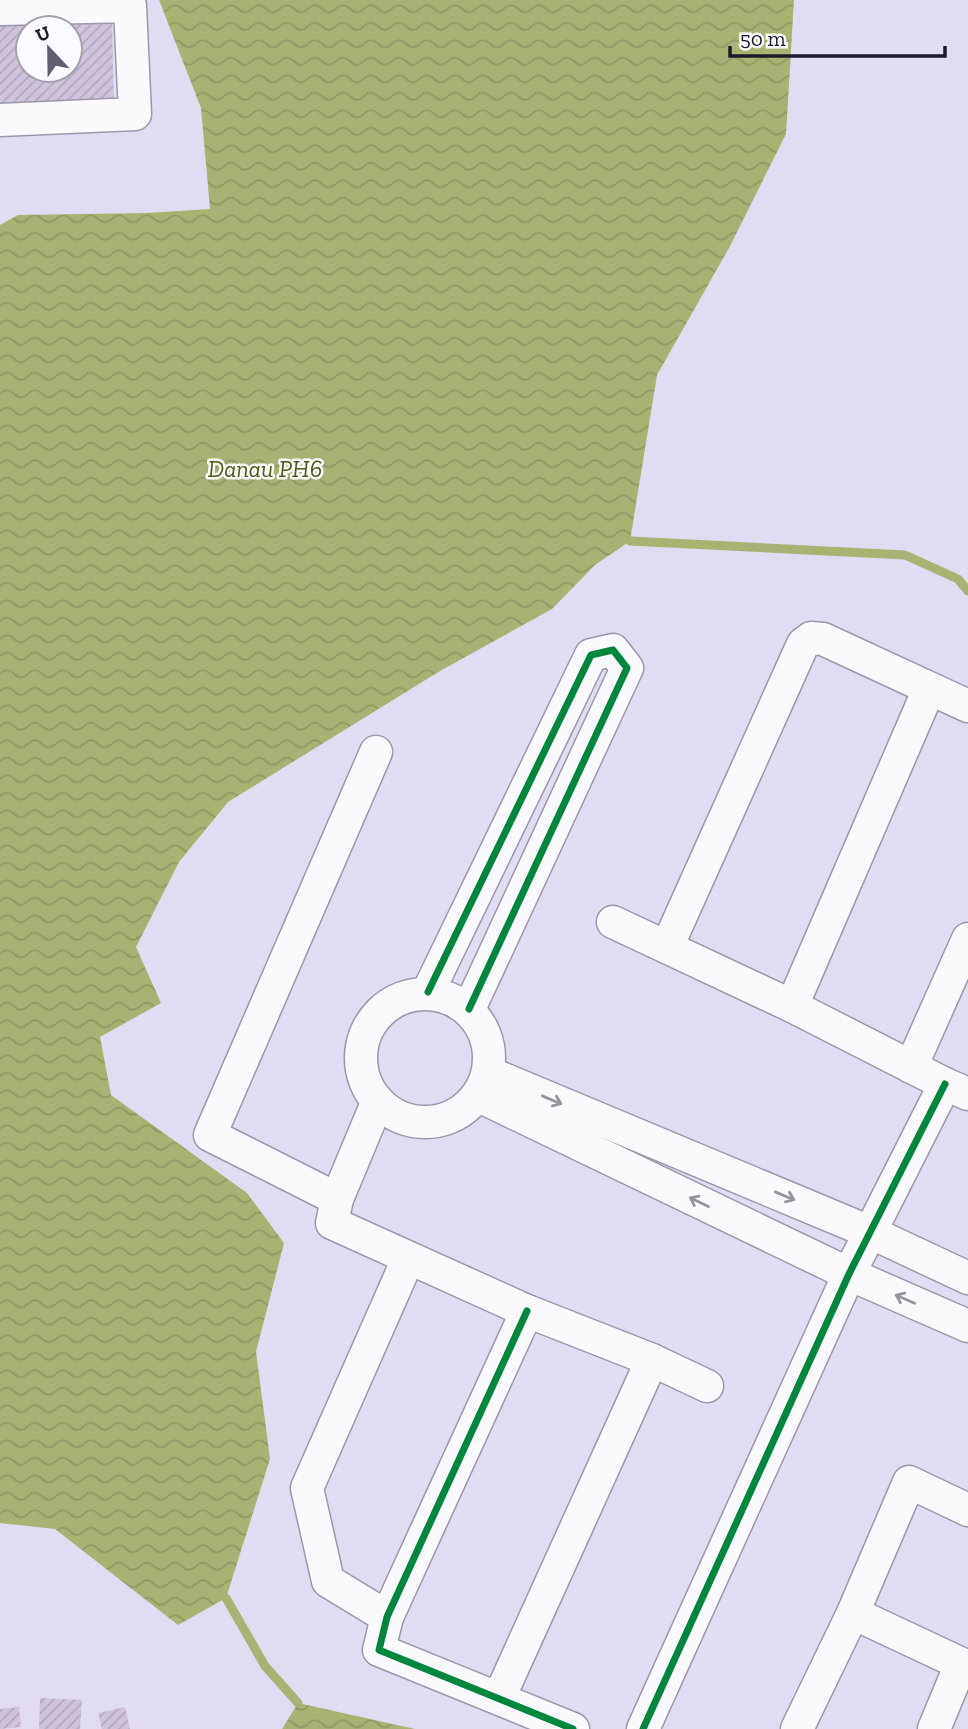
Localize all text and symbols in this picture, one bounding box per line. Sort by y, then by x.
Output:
north arrow [14,14,84,84]
scale bar [730,14,945,58]
text: U [32,20,54,47]
text: 50 m [740,26,786,51]
water label: Danau PH6 [208,454,322,483]
one-way arrow [541,1094,562,1107]
one-way arrow [773,1191,795,1204]
one-way arrow [689,1195,711,1208]
one-way arrow [895,1292,917,1305]

